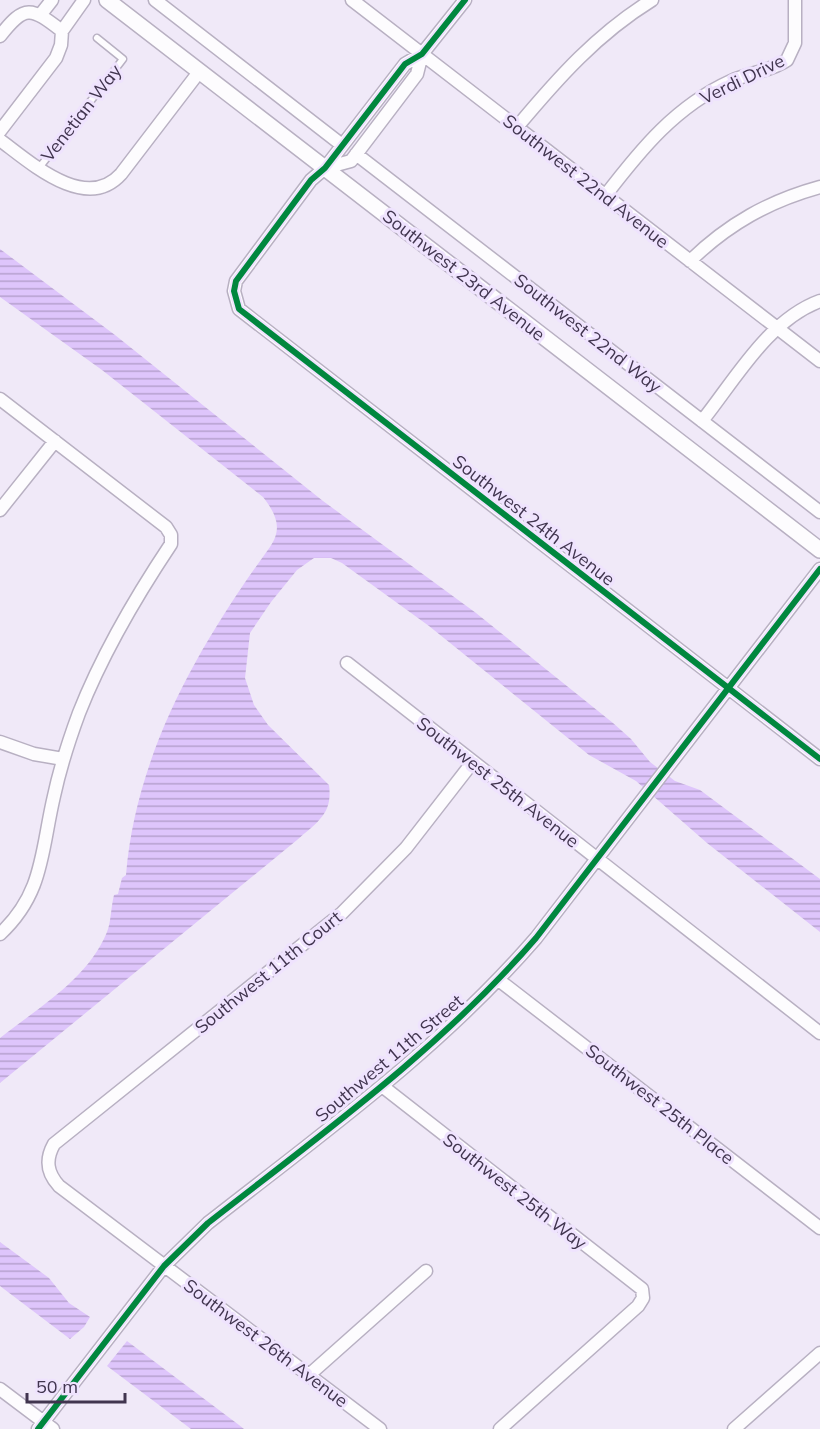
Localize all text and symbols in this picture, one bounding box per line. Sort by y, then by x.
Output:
street label: Verdi Drive [696,49,788,109]
street label: Venetian Way [36,59,127,166]
street label: Southwest 22nd Avenue [498,109,674,253]
street label: Southwest 23rd Avenue [378,204,550,346]
street label: Southwest 22nd Way [510,268,667,398]
street label: Southwest 24th Avenue [448,449,620,591]
street label: Southwest 25th Avenue [412,711,584,853]
street label: Southwest 11th Court [190,906,346,1038]
street label: Southwest 11th Street [310,989,468,1127]
street label: Southwest 25th Place [581,1039,739,1169]
street label: Southwest 25th Way [439,1128,592,1255]
street label: Southwest 26th Avenue [179,1274,353,1412]
scale bar [27,1366,124,1404]
text: 50 m [36,1375,78,1398]

